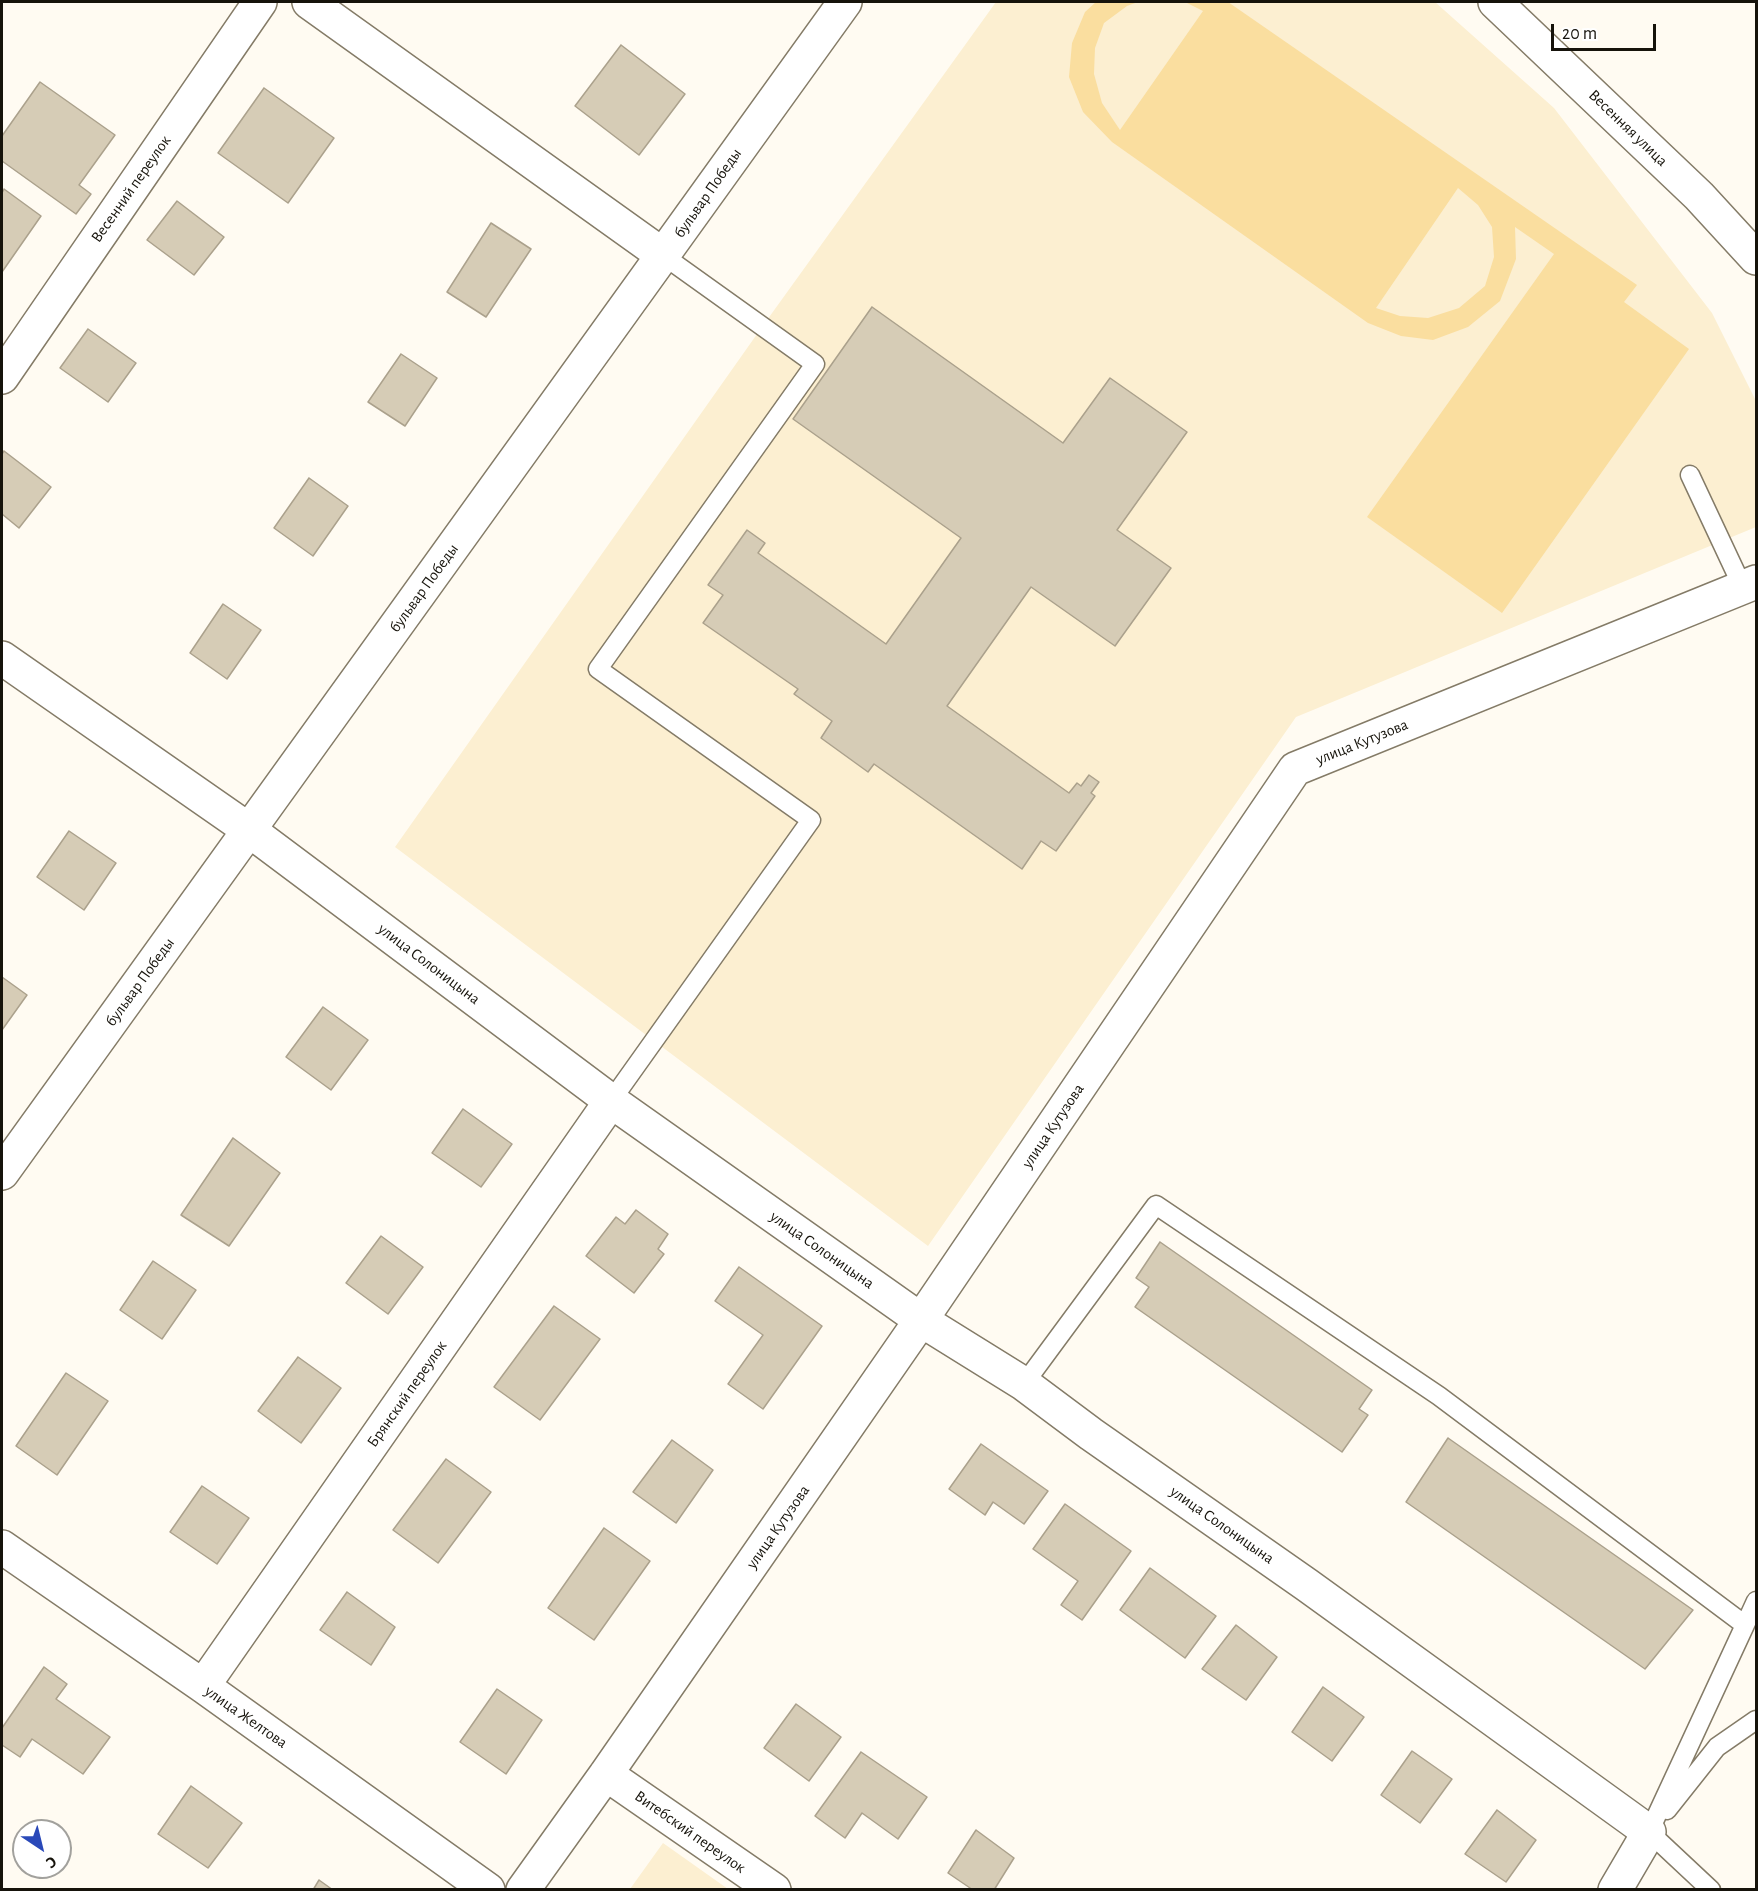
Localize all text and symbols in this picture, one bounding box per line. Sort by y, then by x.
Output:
scale bar [1554,12,1659,50]
text: 20 m [1562,25,1597,43]
street label: Весенняя улица [1585,86,1671,170]
street label: Весенний переулок [87,132,175,246]
street label: бульвар Победы [670,145,746,241]
street label: бульвар Победы [385,540,463,636]
street label: улица Кутузова [1313,715,1411,769]
street label: улица Солоницына [374,919,484,1009]
street label: бульвар Победы [101,934,179,1030]
street label: улица Кутузова [1018,1080,1088,1172]
street label: улица Солоницына [766,1207,878,1293]
street label: Брянский переулок [363,1337,451,1451]
street label: улица Кутузова [742,1481,814,1573]
street label: улица Солоницына [1166,1482,1278,1568]
street label: улица Желтова [201,1682,291,1752]
street label: Витебский переулок [631,1786,749,1878]
north arrow [12,1819,72,1879]
text: С [43,1853,59,1871]

